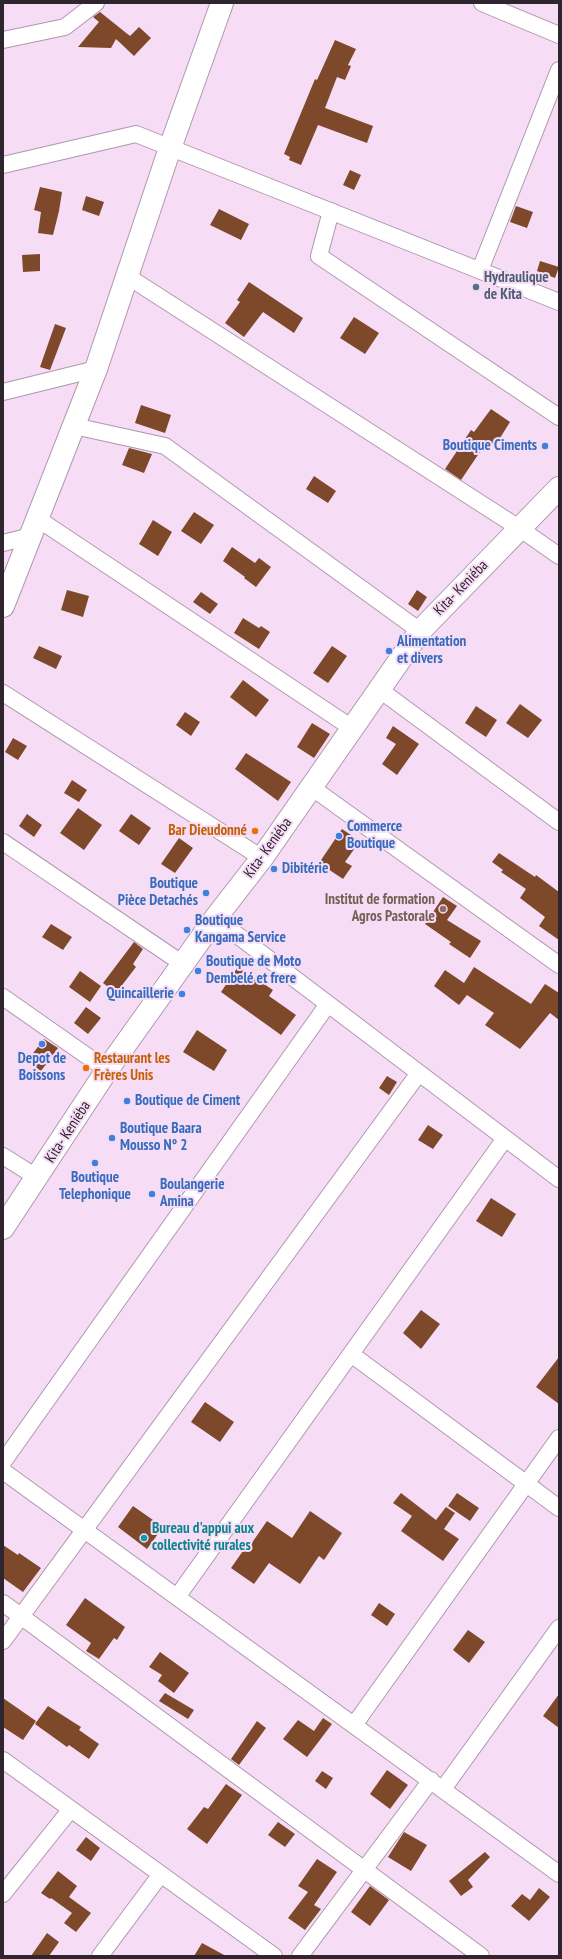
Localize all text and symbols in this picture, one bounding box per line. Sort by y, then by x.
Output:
place label: Hydraulique de Kita [484,269,549,304]
marker: Hydraulique de Kita [471,282,481,292]
place label: Boutique Ciments [443,437,537,455]
marker: Boutique Ciments [540,441,550,451]
street label: Kita- Keniéba [430,557,492,619]
place label: Alimentation et divers [397,633,466,668]
marker: Alimentation et divers [384,646,394,656]
street label: Kita- Keniéba [240,814,296,882]
place label: Commerce Boutique [347,818,402,853]
place label: Bar Dieudonné [168,822,247,840]
marker: Bar Dieudonné [250,826,260,836]
marker: Commerce Boutique [334,831,344,841]
place label: Dibitérie [282,860,328,878]
marker: Dibitérie [269,864,279,874]
place label: Boutique Pièce Detachés [118,875,198,910]
marker: Boutique Pièce Detachés [201,888,211,898]
place label: Institut de formation Agros Pastorale [325,891,435,926]
marker: Institut de formation Agros Pastorale [438,904,448,914]
place label: Boutique Kangama Service [195,912,286,947]
marker: Boutique Kangama Service [182,925,192,935]
place label: Boutique de Moto Dembelé et frere [206,953,301,988]
marker: Boutique de Moto Dembelé et frere [193,966,203,976]
place label: Quincaillerie [106,985,174,1003]
marker: Quincaillerie [177,989,187,999]
marker: Depot de Boissons [37,1039,47,1049]
place label: Depot de Boissons [18,1050,66,1085]
place label: Restaurant les Frères Unis [94,1050,170,1085]
marker: Restaurant les Frères Unis [81,1063,91,1073]
place label: Boutique de Ciment [135,1092,240,1110]
marker: Boutique de Ciment [122,1096,132,1106]
street label: Kita- Keniéba [41,1098,95,1166]
place label: Boutique Baara Mousso N° 2 [120,1120,202,1155]
marker: Boutique Baara Mousso N° 2 [107,1133,117,1143]
marker: Boutique Telephonique [90,1158,100,1168]
place label: Boutique Telephonique [59,1169,131,1204]
place label: Boulangerie Amina [160,1176,225,1211]
marker: Boulangerie Amina [147,1189,157,1199]
place label: Bureau d'appui aux collectivité rurales [152,1520,254,1555]
marker: Bureau d'appui aux collectivité rurales [139,1533,149,1543]

